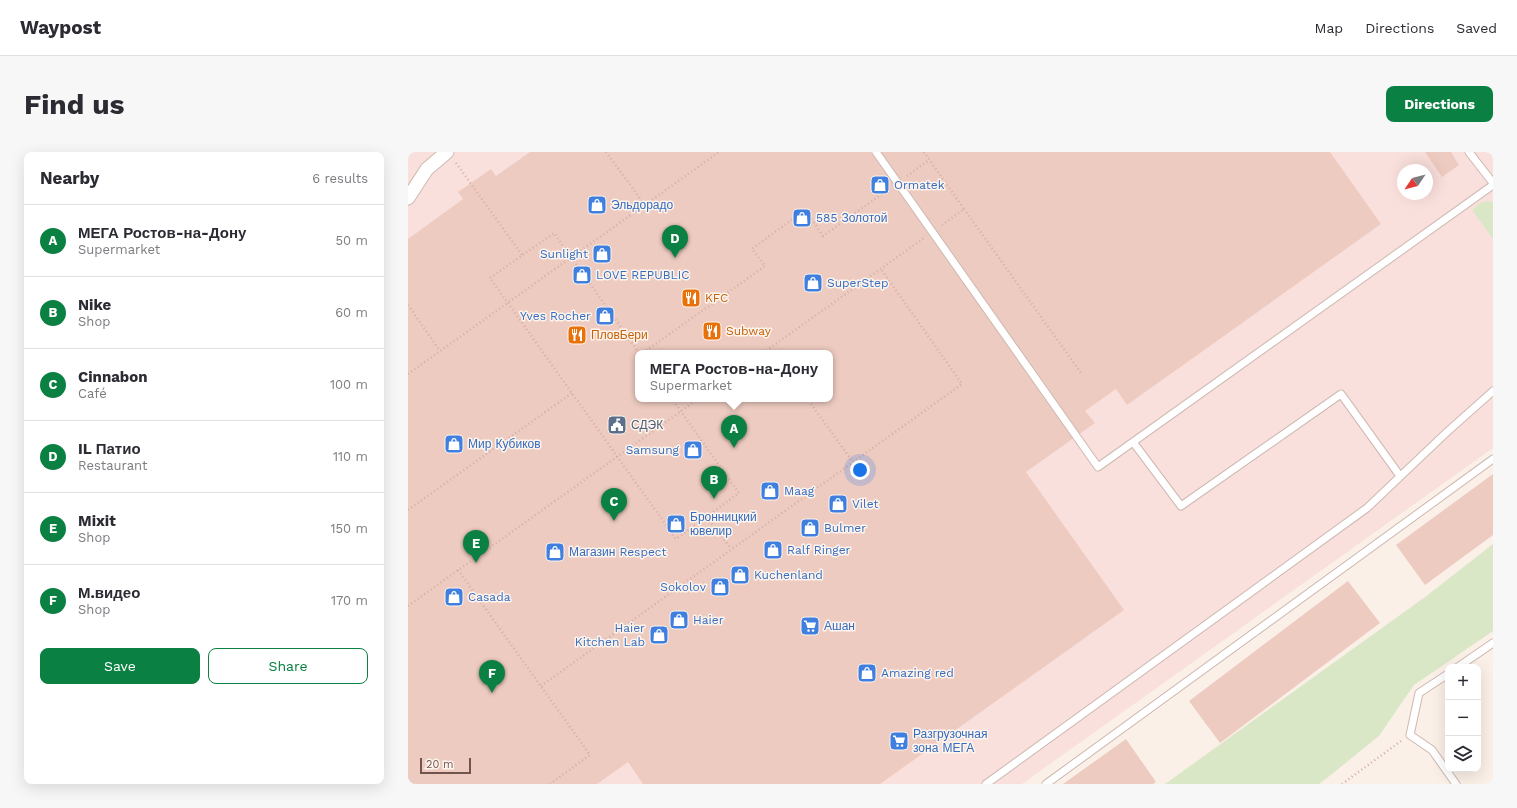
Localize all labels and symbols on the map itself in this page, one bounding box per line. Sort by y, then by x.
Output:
north arrow [1397,164,1433,200]
shop icon: Ormatek [869,174,891,196]
place label: Ormatek [894,178,945,192]
shop icon: Эльдорадо [586,194,608,216]
place label: Эльдорадо [611,198,674,212]
shop icon: 585 Золотой [791,207,813,229]
place label: 585 Золотой [816,211,887,225]
pin: D [662,225,688,258]
shop icon: Sunlight [591,243,613,265]
place label: Sunlight [540,247,588,261]
shop icon: LOVE REPUBLIC [571,264,593,286]
place label: LOVE REPUBLIC [596,268,689,282]
shop icon: SuperStep [802,272,824,294]
place label: SuperStep [827,276,889,290]
restaurant icon: KFC [680,287,702,309]
place label: KFC [705,291,728,305]
shop icon: Yves Rocher [594,305,616,327]
place label: Yves Rocher [520,309,591,323]
restaurant icon: Subway [701,320,723,342]
restaurant icon: ПловБери [566,324,588,346]
place label: Subway [726,324,772,338]
place label: ПловБери [591,328,648,342]
public building icon: СДЭК [606,414,628,436]
pin: A [721,415,747,448]
place label: СДЭК [631,418,663,432]
shop icon: Мир Кубиков [443,433,465,455]
place label: Мир Кубиков [468,437,541,451]
shop icon: Samsung [682,439,704,461]
place label: Samsung [626,443,680,457]
your location [850,460,870,480]
pin: B [701,466,727,499]
shop icon: Maag [759,480,781,502]
place label: Maag [784,484,815,498]
pin: C [601,488,627,521]
shop icon: Vilet [827,493,849,515]
place label: Vilet [852,497,878,511]
place label: Бронницкий ювелир [690,510,757,538]
shop icon: Бронницкий ювелир [665,513,687,535]
shop icon: Bulmer [799,517,821,539]
place label: Bulmer [824,521,866,535]
pin: E [463,530,489,563]
shop icon: Ralf Ringer [762,539,784,561]
shop icon: Магазин Respect [544,541,566,563]
place label: Ralf Ringer [787,543,851,557]
place label: Магазин Respect [569,545,667,559]
shop icon: Kuchenland [729,564,751,586]
place label: Kuchenland [754,568,823,582]
shop icon: Sokolov [709,576,731,598]
place label: Sokolov [660,580,707,594]
shop icon: Casada [443,586,465,608]
place label: Casada [468,590,511,604]
shop icon: Haier [668,609,690,631]
place label: Haier [693,613,724,627]
supermarket icon: Ашан [799,615,821,637]
place label: Ашан [824,619,855,633]
place label: Haier Kitchen Lab [575,621,645,649]
shop icon: Haier Kitchen Lab [648,624,670,646]
pin: F [479,660,505,693]
shop icon: Amazing red [856,662,878,684]
place label: Amazing red [881,666,954,680]
place label: Разгрузочная зона МЕГА [913,727,987,755]
supermarket icon: Разгрузочная зона МЕГА [888,730,910,752]
scale bar [420,756,471,775]

